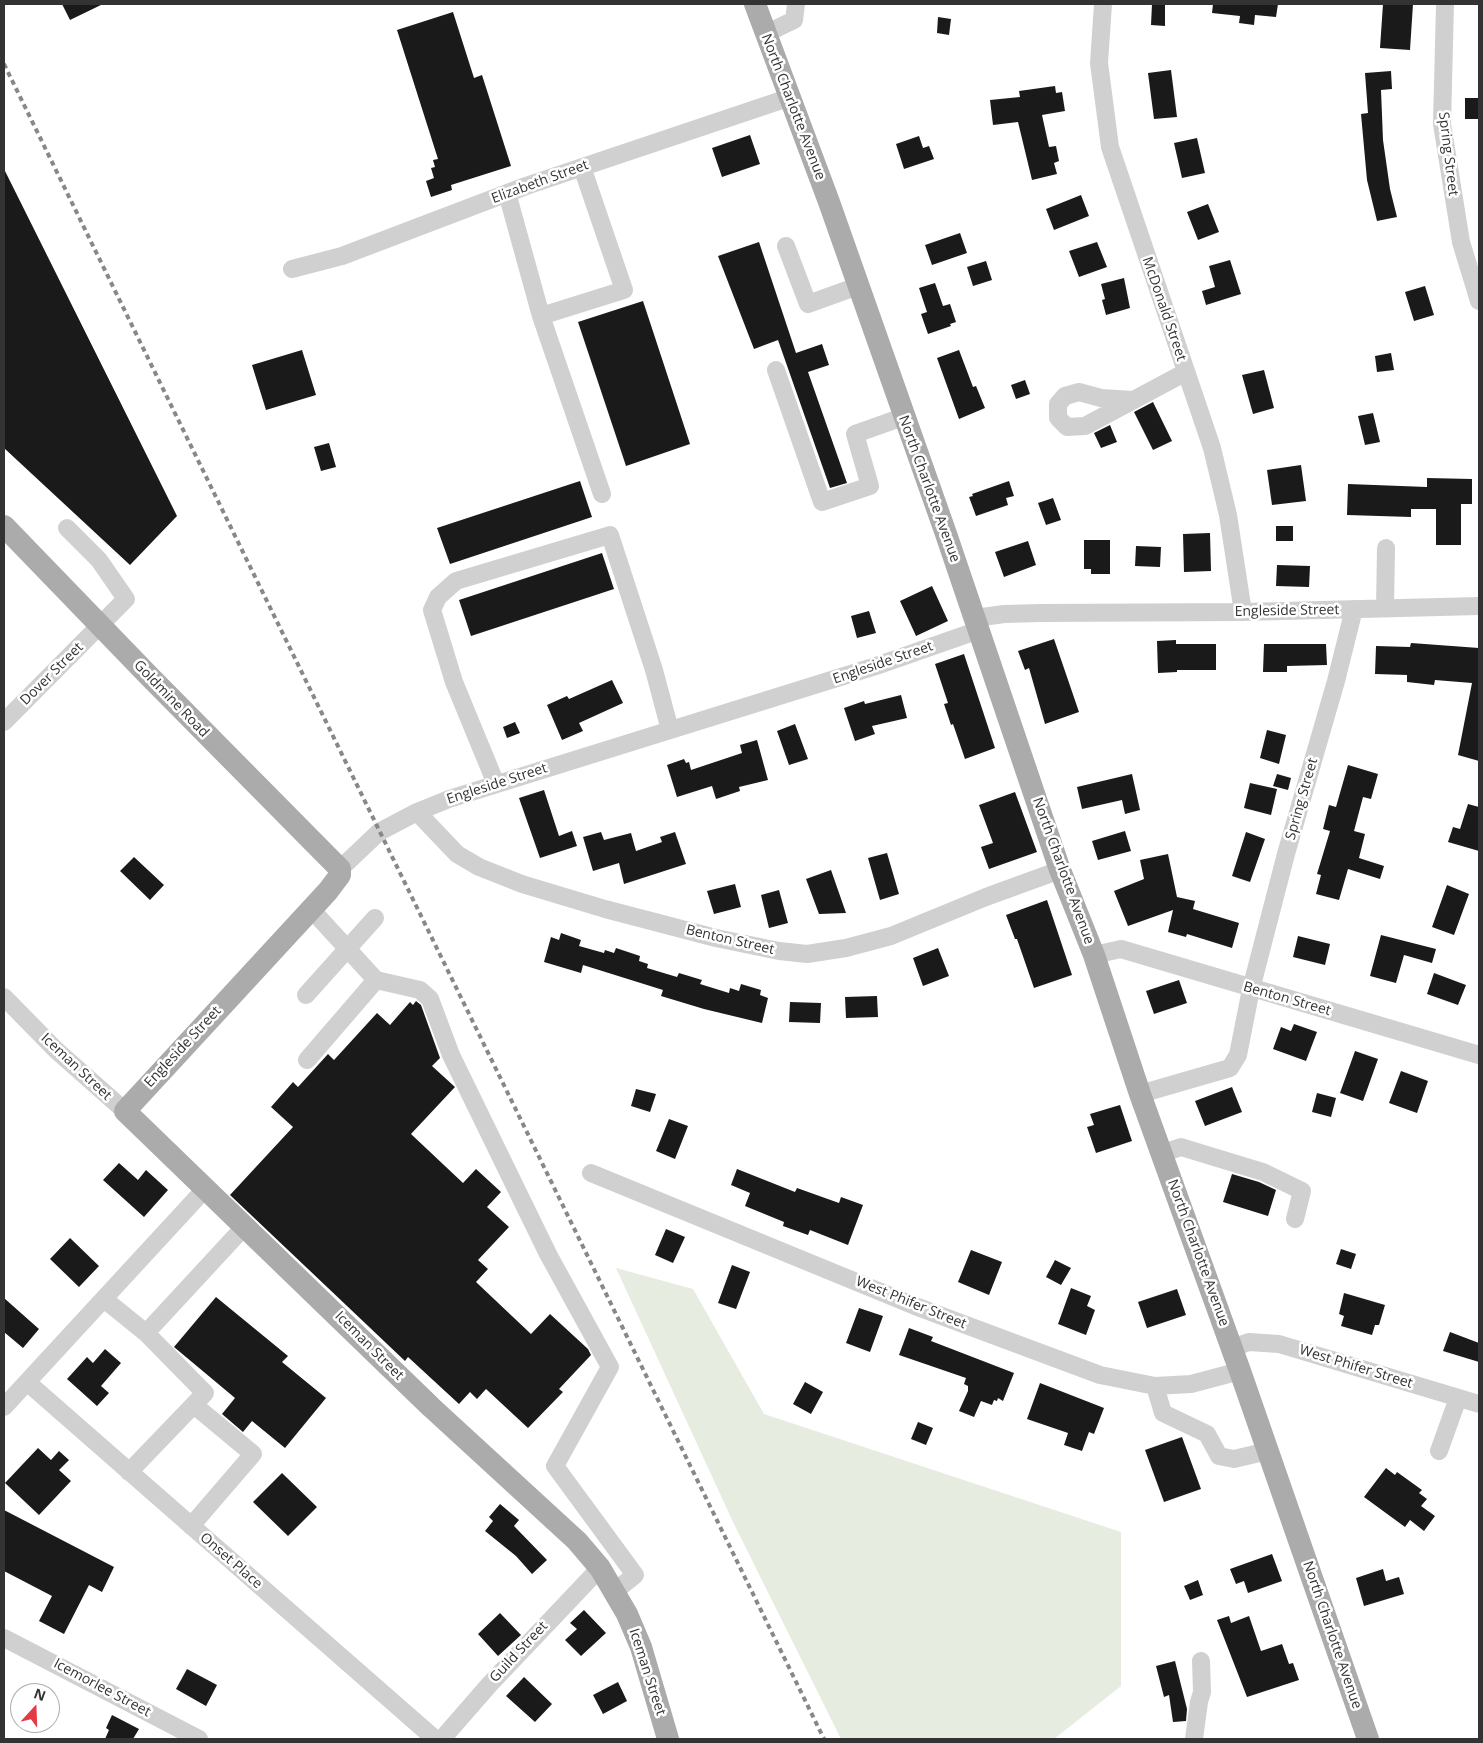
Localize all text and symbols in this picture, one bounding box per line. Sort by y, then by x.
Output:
street label: North Charlotte Avenue [757,32,829,182]
street label: Spring Street [1435,111,1461,197]
street label: Elizabeth Street [489,157,591,207]
street label: McDonald Street [1138,255,1190,363]
street label: North Charlotte Avenue [895,413,963,565]
street label: Engleside Street [1234,602,1340,620]
street label: Engleside Street [831,638,935,688]
street label: Dover Street [17,639,87,709]
street label: Goldmine Road [130,657,212,741]
street label: Spring Street [1282,756,1322,842]
street label: Engleside Street [445,760,549,808]
street label: North Charlotte Avenue [1029,795,1097,947]
street label: Benton Street [684,922,776,958]
street label: Benton Street [1241,978,1333,1020]
street label: Engleside Street [141,1003,225,1091]
street label: Iceman Street [37,1030,115,1104]
street label: North Charlotte Avenue [1164,1177,1232,1329]
street label: West Phifer Street [853,1273,969,1333]
street label: Iceman Street [331,1308,407,1384]
street label: West Phifer Street [1297,1342,1415,1392]
street label: Onset Place [196,1529,266,1593]
street label: North Charlotte Avenue [1299,1559,1365,1711]
street label: Guild Street [487,1618,551,1686]
street label: Iceman Street [625,1626,669,1718]
street label: Icemorlee Street [51,1655,153,1721]
north arrow [10,1683,60,1733]
text: N [31,1683,49,1705]

